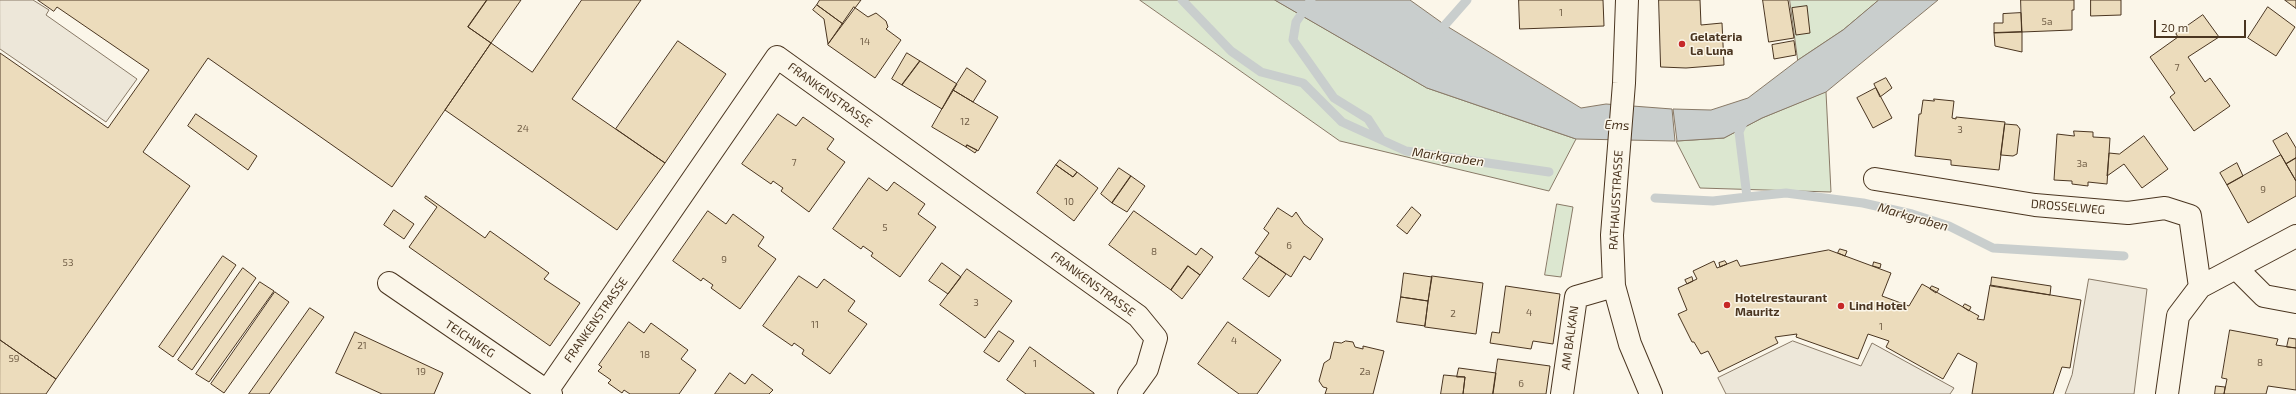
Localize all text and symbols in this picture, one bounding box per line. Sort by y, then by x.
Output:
house number: 1 [1559,7,1563,19]
scale bar [2156,12,2248,38]
house number: 5a [2042,16,2052,28]
text: 20 m [2161,20,2188,34]
place label: Gelateria La Luna [1690,30,1742,58]
house number: 14 [860,36,870,48]
marker: Gelateria La Luna [1677,39,1687,49]
street label: FRANKENSTRASSE [785,60,875,130]
house number: 7 [2174,62,2180,74]
house number: 12 [960,116,970,128]
water label: Ems [1604,117,1630,133]
house number: 24 [517,123,529,135]
house number: 3 [1957,124,1963,136]
water label: Markgraben [1411,144,1485,170]
street label: RATHAUSSTRASSE [1606,150,1626,250]
house number: 7 [791,157,797,169]
house number: 3a [2076,158,2088,170]
house number: 9 [2260,184,2266,196]
house number: 10 [1064,196,1074,208]
street label: DROSSELWEG [2030,197,2106,217]
water label: Markgraben [1876,199,1950,235]
house number: 5 [882,222,888,234]
house number: 6 [1286,240,1292,252]
house number: 8 [1151,246,1157,258]
street label: FRANKENSTRASSE [1048,249,1138,319]
house number: 9 [721,254,727,266]
house number: 53 [63,257,73,269]
street label: FRANKENSTRASSE [561,275,631,365]
place label: Hotelrestaurant Mauritz [1735,291,1827,319]
house number: 3 [973,297,979,309]
place label: Lind Hotel [1849,299,1907,313]
marker: Hotelrestaurant Mauritz [1722,300,1732,310]
marker: Lind Hotel [1836,301,1846,311]
street label: AM BALKAN [1558,305,1582,371]
house number: 4 [1526,307,1532,319]
house number: 2 [1450,308,1456,320]
street label: TEICHWEG [442,317,498,361]
house number: 11 [811,319,819,331]
house number: 1 [1879,321,1883,333]
house number: 4 [1231,335,1237,347]
house number: 21 [357,340,367,352]
house number: 18 [640,349,650,361]
house number: 59 [8,353,20,365]
house number: 8 [2257,357,2263,369]
house number: 1 [1033,358,1037,370]
house number: 19 [416,366,426,378]
house number: 2a [1359,366,1371,378]
house number: 6 [1518,378,1524,390]

